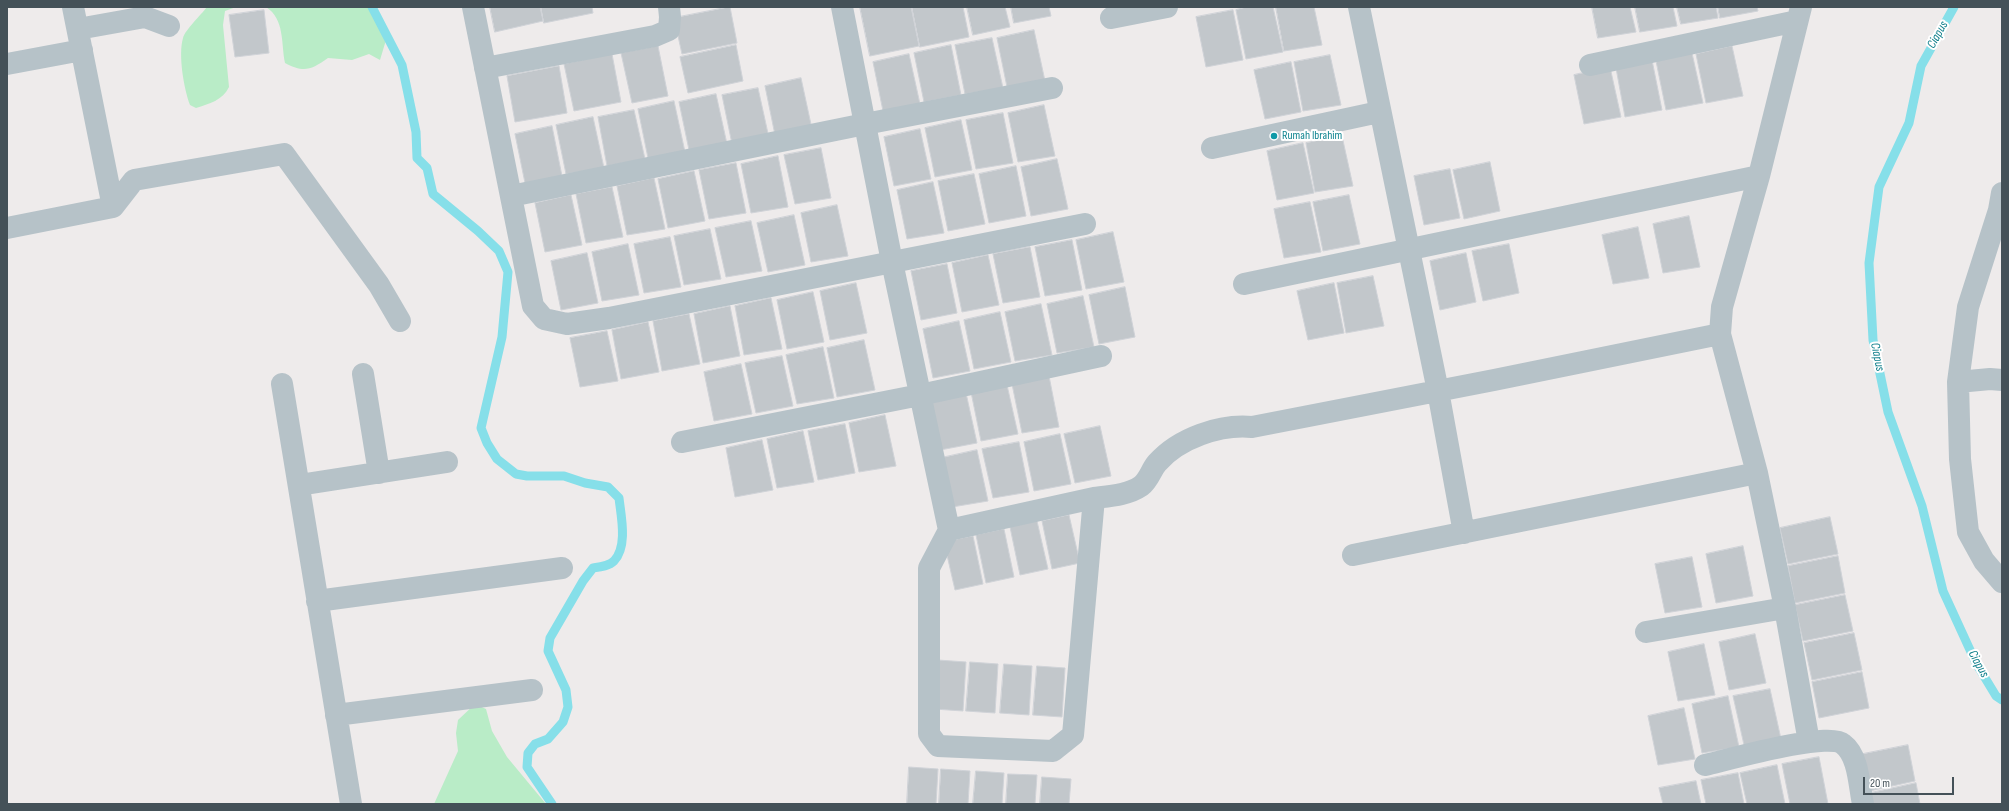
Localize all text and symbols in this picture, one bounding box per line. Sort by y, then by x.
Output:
water label: Ciapus [1924,19,1952,51]
place label: Rumah Ibrahim [1282,129,1342,143]
marker: Rumah Ibrahim [1269,131,1279,141]
water label: Ciapus [1867,341,1887,373]
water label: Ciapus [1964,648,1992,680]
scale bar [1865,769,1956,795]
text: 20 m [1870,776,1890,791]

